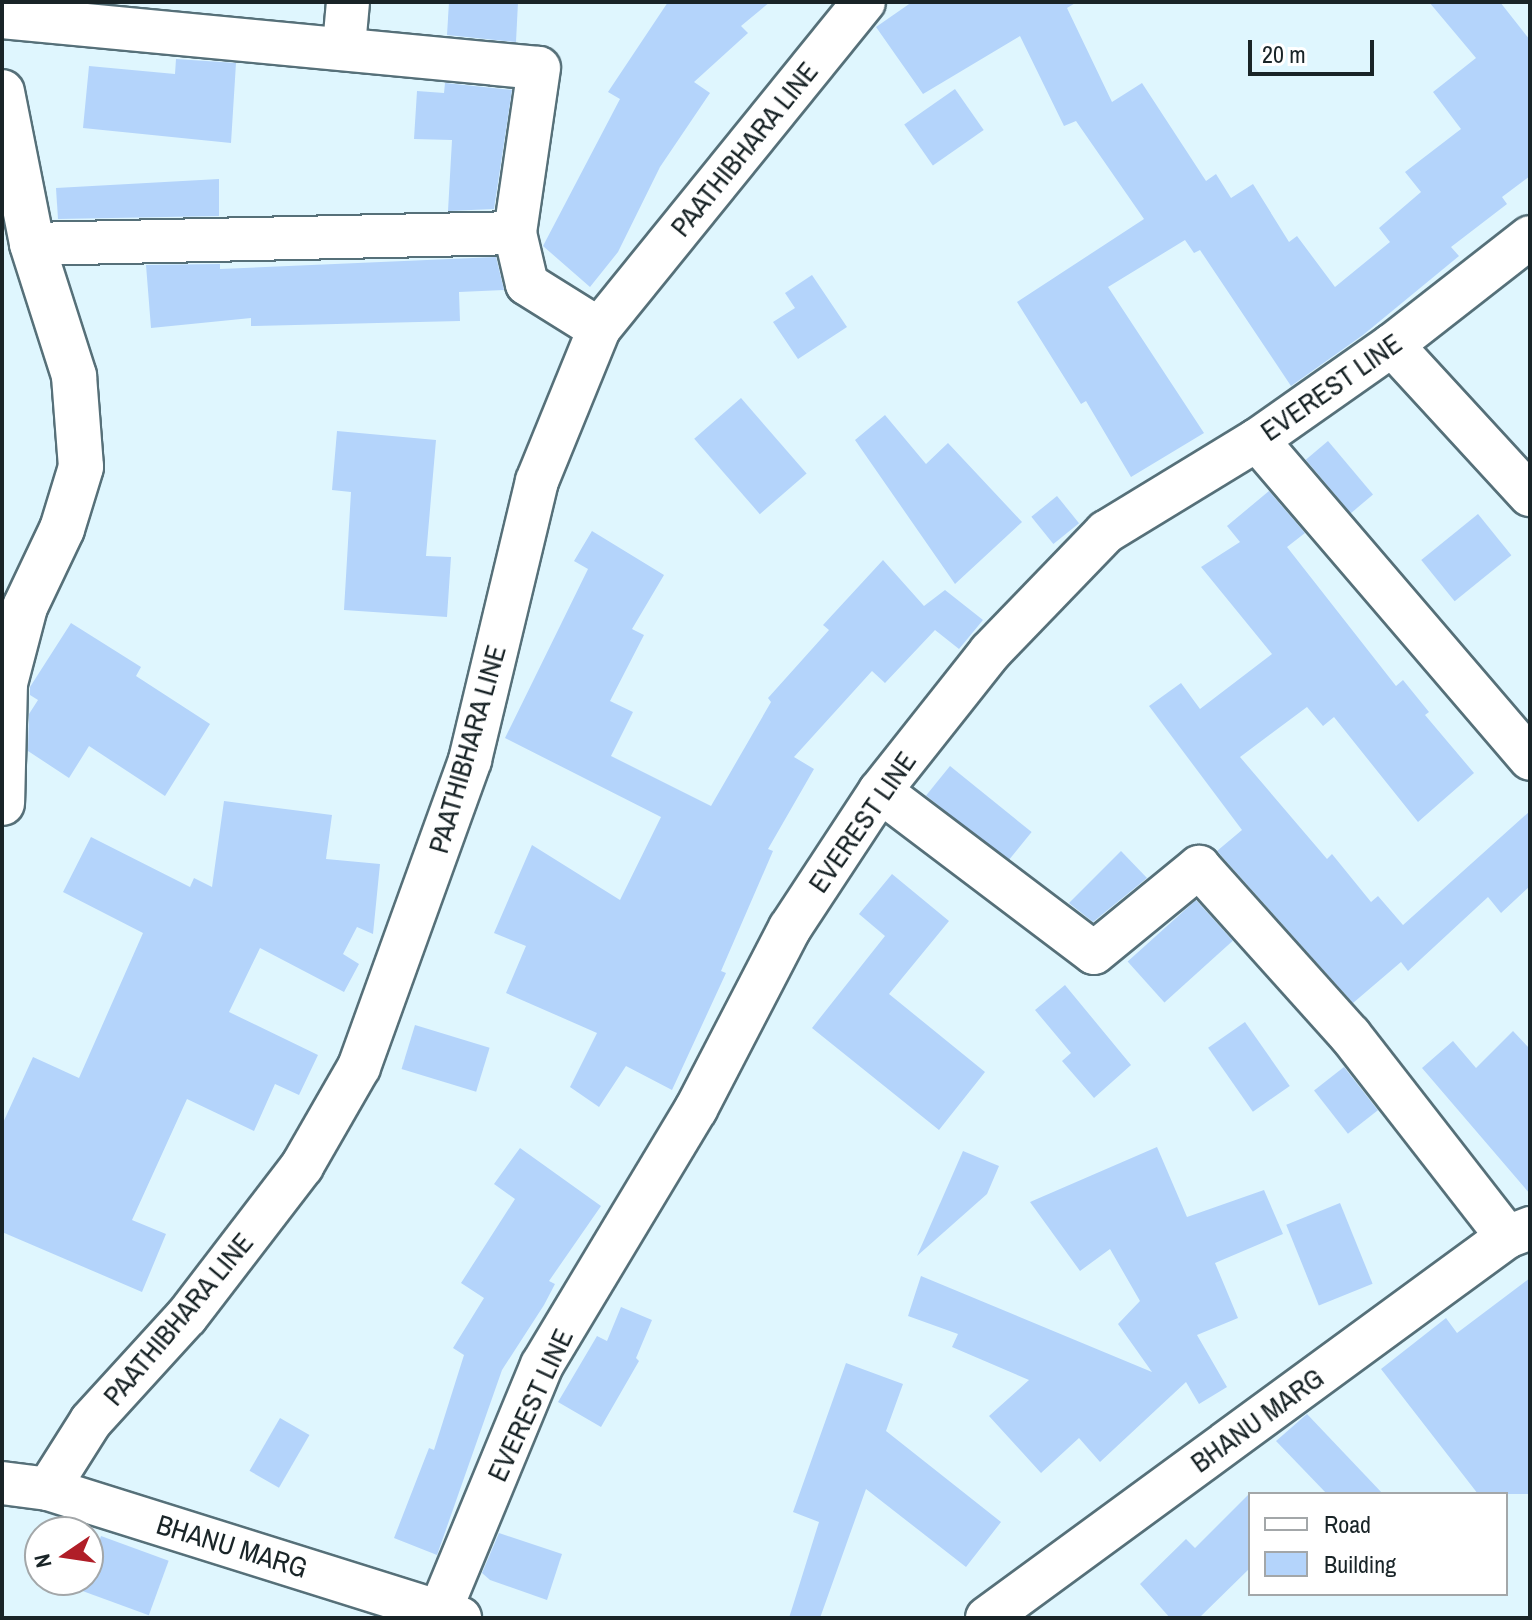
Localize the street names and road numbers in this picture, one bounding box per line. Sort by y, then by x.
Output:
street label: PAATHIBHARA LINE [663,54,825,244]
street label: EVEREST LINE [1254,326,1408,448]
street label: PAATHIBHARA LINE [421,641,513,857]
street label: EVEREST LINE [801,745,923,899]
street label: PAATHIBHARA LINE [96,1225,260,1413]
street label: EVEREST LINE [480,1323,580,1487]
street label: BHANU MARG [1184,1361,1330,1479]
street label: BHANU MARG [153,1507,311,1585]

